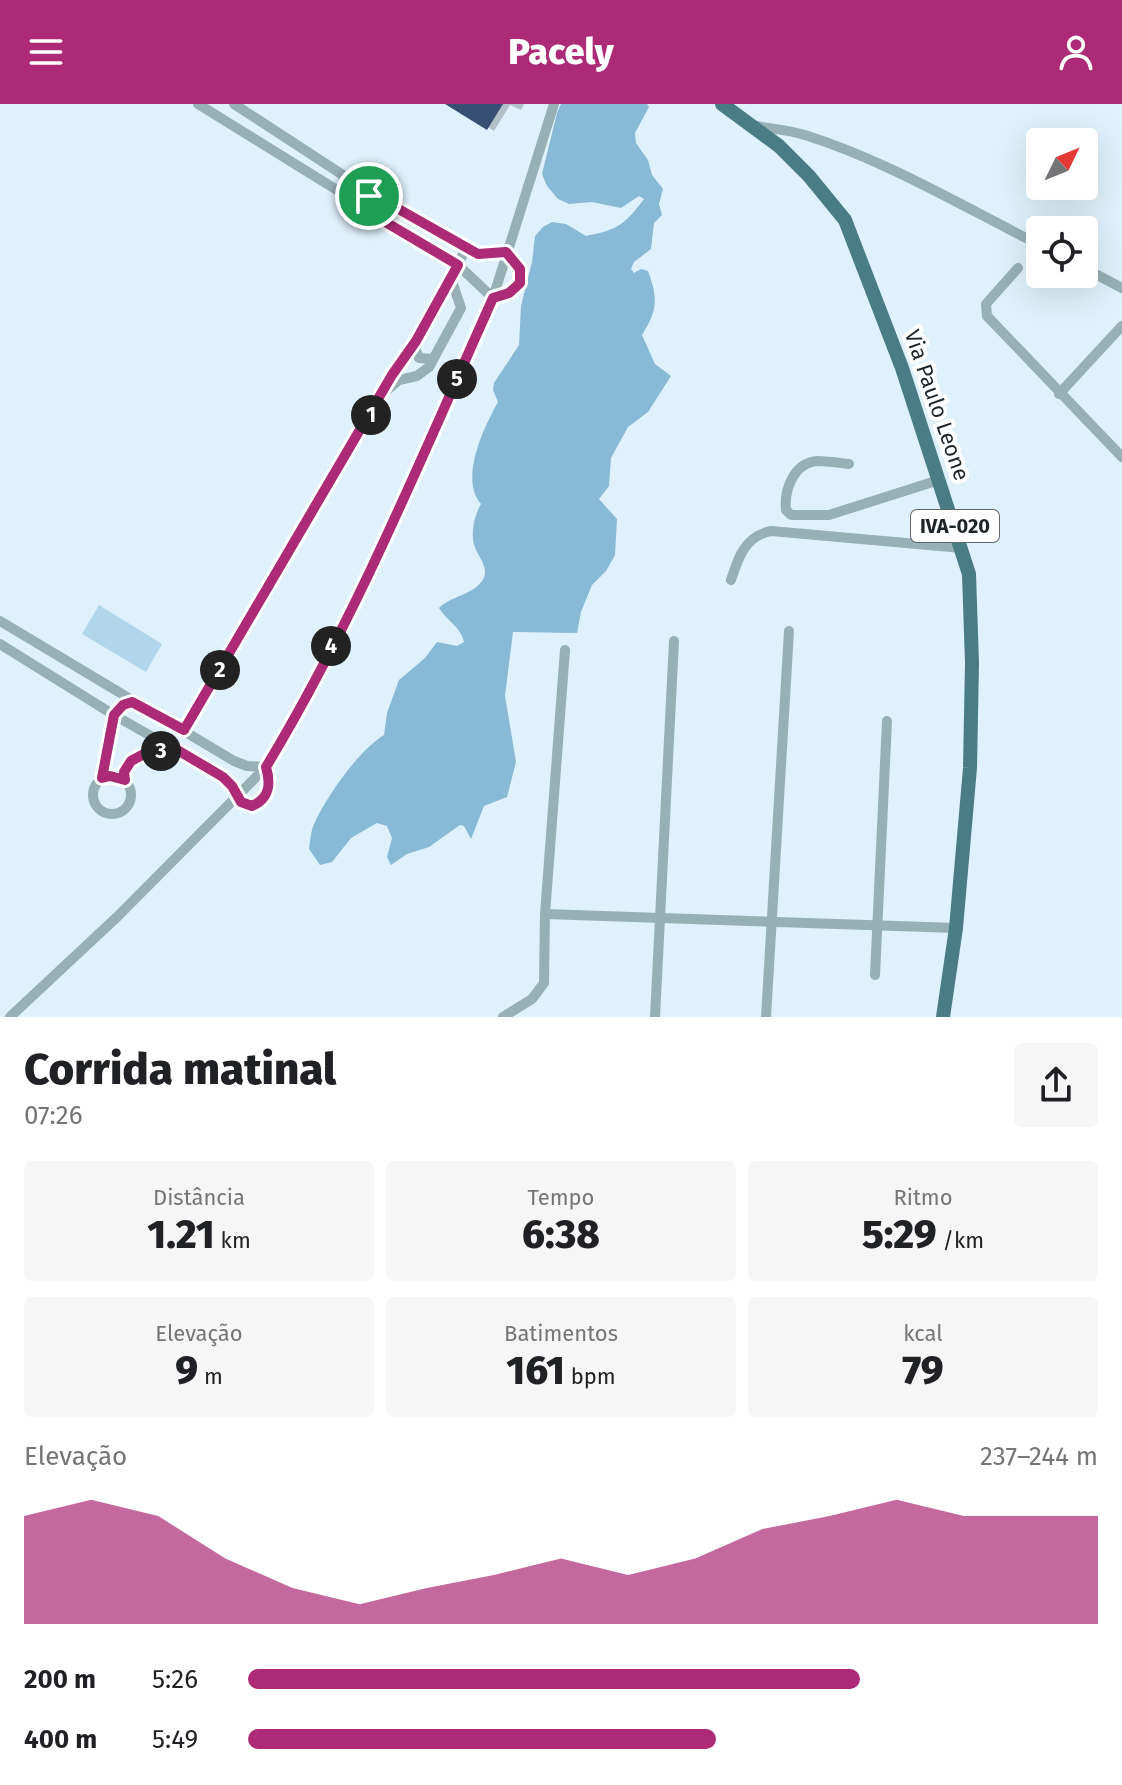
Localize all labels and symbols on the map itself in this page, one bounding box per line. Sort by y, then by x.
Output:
north arrow [1026,128,1098,200]
pin [335,162,403,230]
street label: Via Paulo Leone [899,326,975,484]
pin: 5 [437,359,477,399]
pin: 1 [351,395,391,435]
road number: IVA-020 [911,510,999,542]
pin: 4 [311,626,351,666]
pin: 2 [200,650,240,690]
pin: 3 [141,731,181,771]

